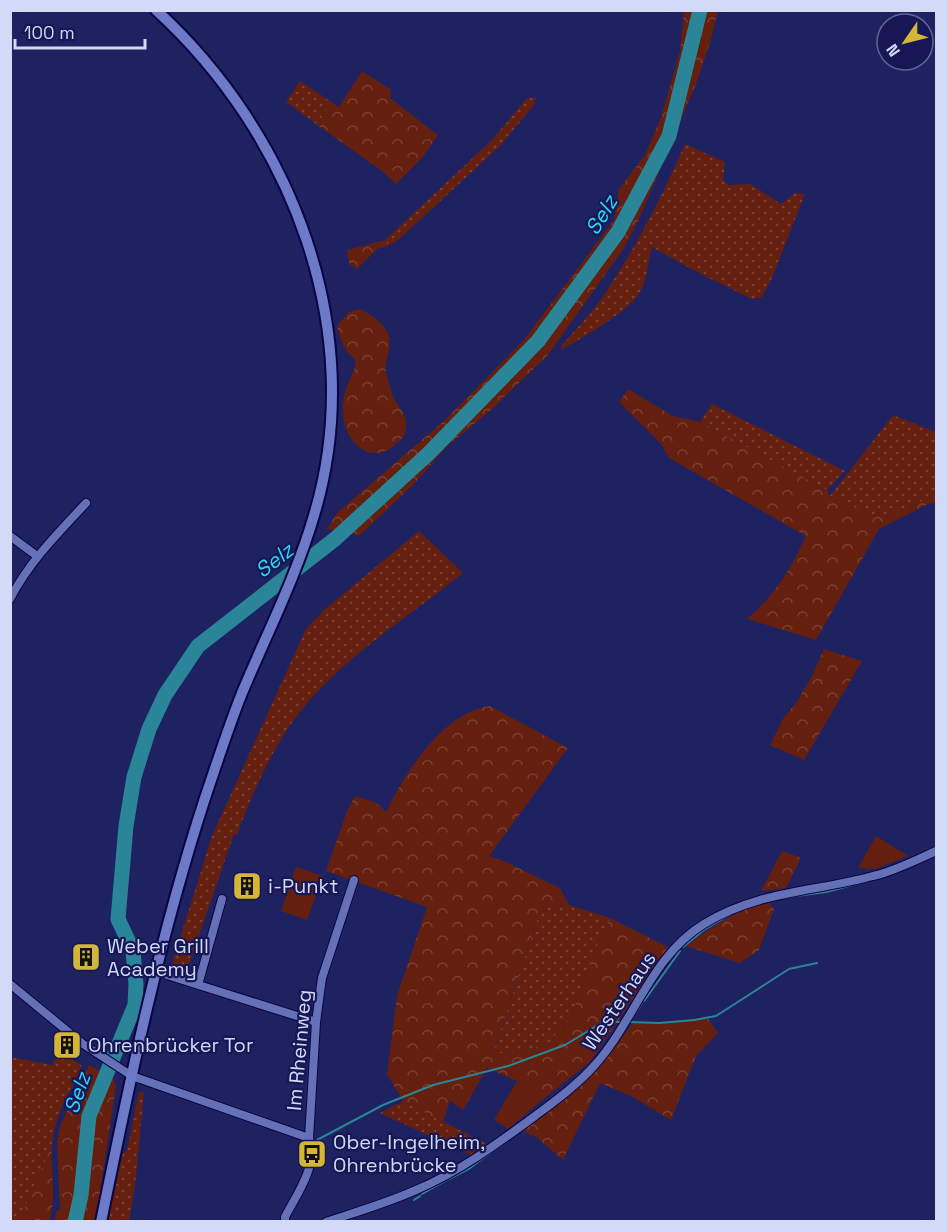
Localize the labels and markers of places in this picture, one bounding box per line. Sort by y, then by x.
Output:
building icon: i-Punkt [231,870,263,902]
place label: i-Punkt [268,873,338,899]
place label: Weber Grill Academy [107,933,209,982]
building icon: Weber Grill Academy [70,941,102,973]
building icon: Ohrenbrücker Tor [51,1029,83,1061]
place label: Ohrenbrücker Tor [88,1032,253,1058]
place label: Ober-Ingelheim, Ohrenbrücke [333,1129,485,1178]
bus stop icon: Ober-Ingelheim, Ohrenbrücke [296,1138,328,1170]

